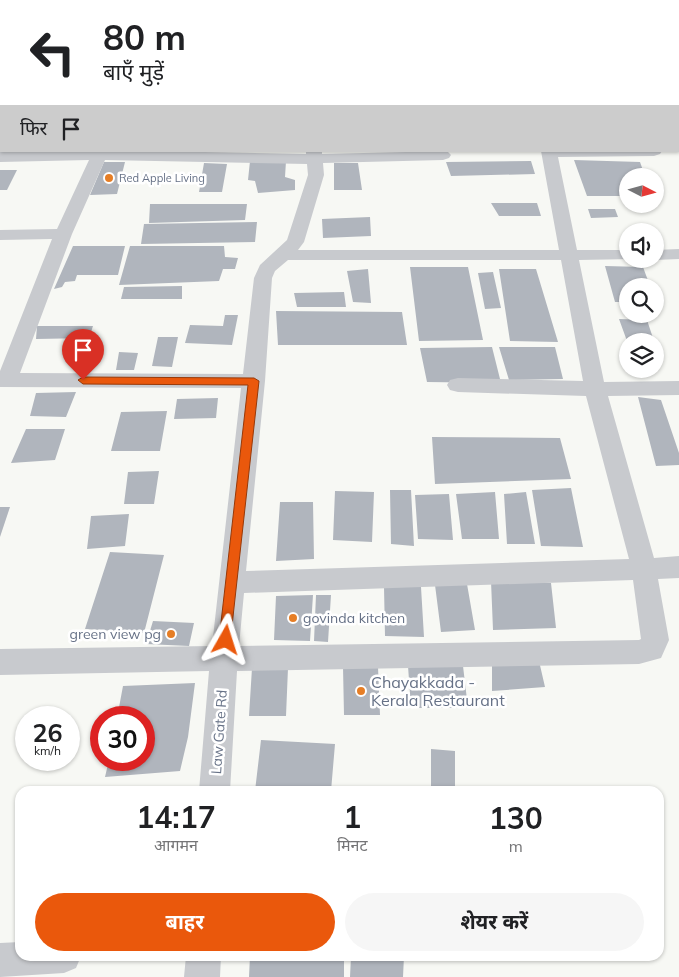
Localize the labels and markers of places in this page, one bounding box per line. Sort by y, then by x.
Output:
place label: Red Apple Living [119,171,205,185]
marker: Red Apple Living [103,172,115,184]
pin [62,329,104,380]
place label: govinda kitchen [303,609,405,627]
marker: govinda kitchen [287,612,299,624]
place label: green view pg [70,625,161,643]
marker: green view pg [165,628,177,640]
place label: Chayakkada - Kerala Restaurant [371,672,505,710]
marker: Chayakkada - Kerala Restaurant [355,685,367,697]

